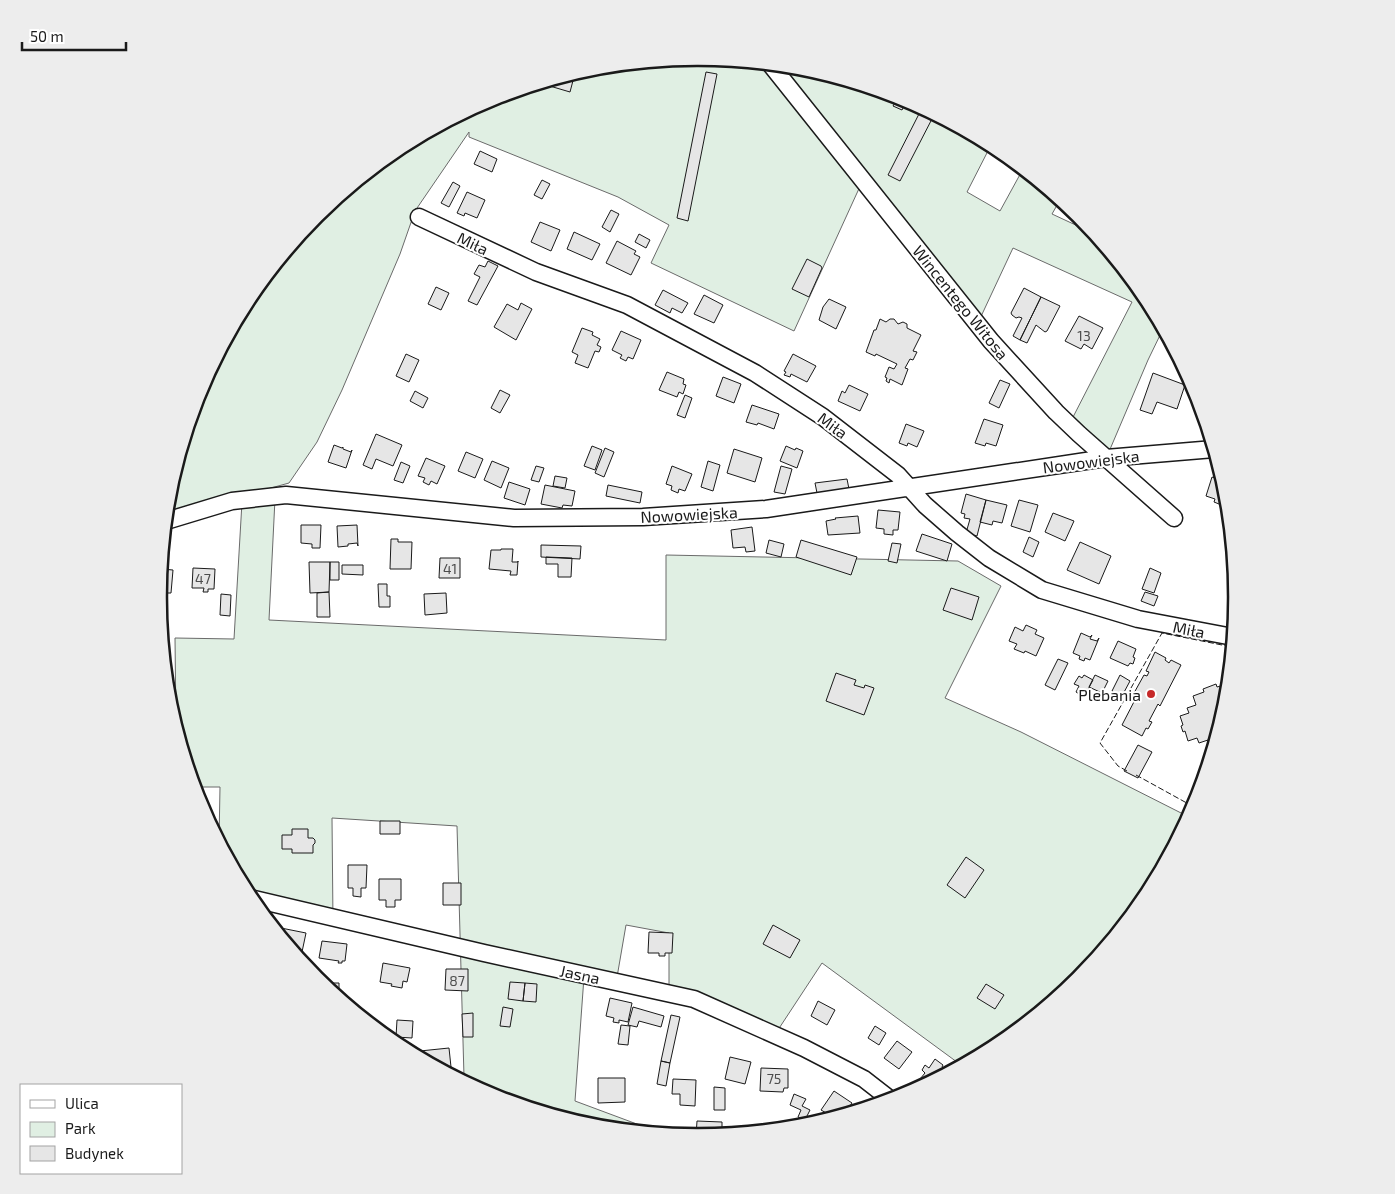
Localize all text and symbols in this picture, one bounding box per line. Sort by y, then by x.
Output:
scale bar [22,20,126,52]
text: 50 m [30,27,64,45]
street label: Miła [454,228,492,258]
street label: Wincentego Witosa [909,241,1013,363]
house number: 13 [1077,327,1091,344]
street label: Miła [814,408,852,442]
street label: Nowowiejska [1042,446,1141,477]
street label: Nowowiejska [640,502,738,527]
house number: 41 [443,560,457,577]
house number: 47 [195,570,211,587]
street label: Miła [1171,617,1207,641]
place label: Plebania [1078,685,1141,704]
marker: Plebania [1145,688,1157,700]
street label: Jasna [558,961,602,987]
house number: 87 [449,972,465,989]
house number: 75 [767,1070,781,1087]
legend [20,1084,182,1174]
text: Ulica [65,1094,99,1112]
text: Park [65,1119,96,1137]
text: Budynek [65,1144,124,1162]

